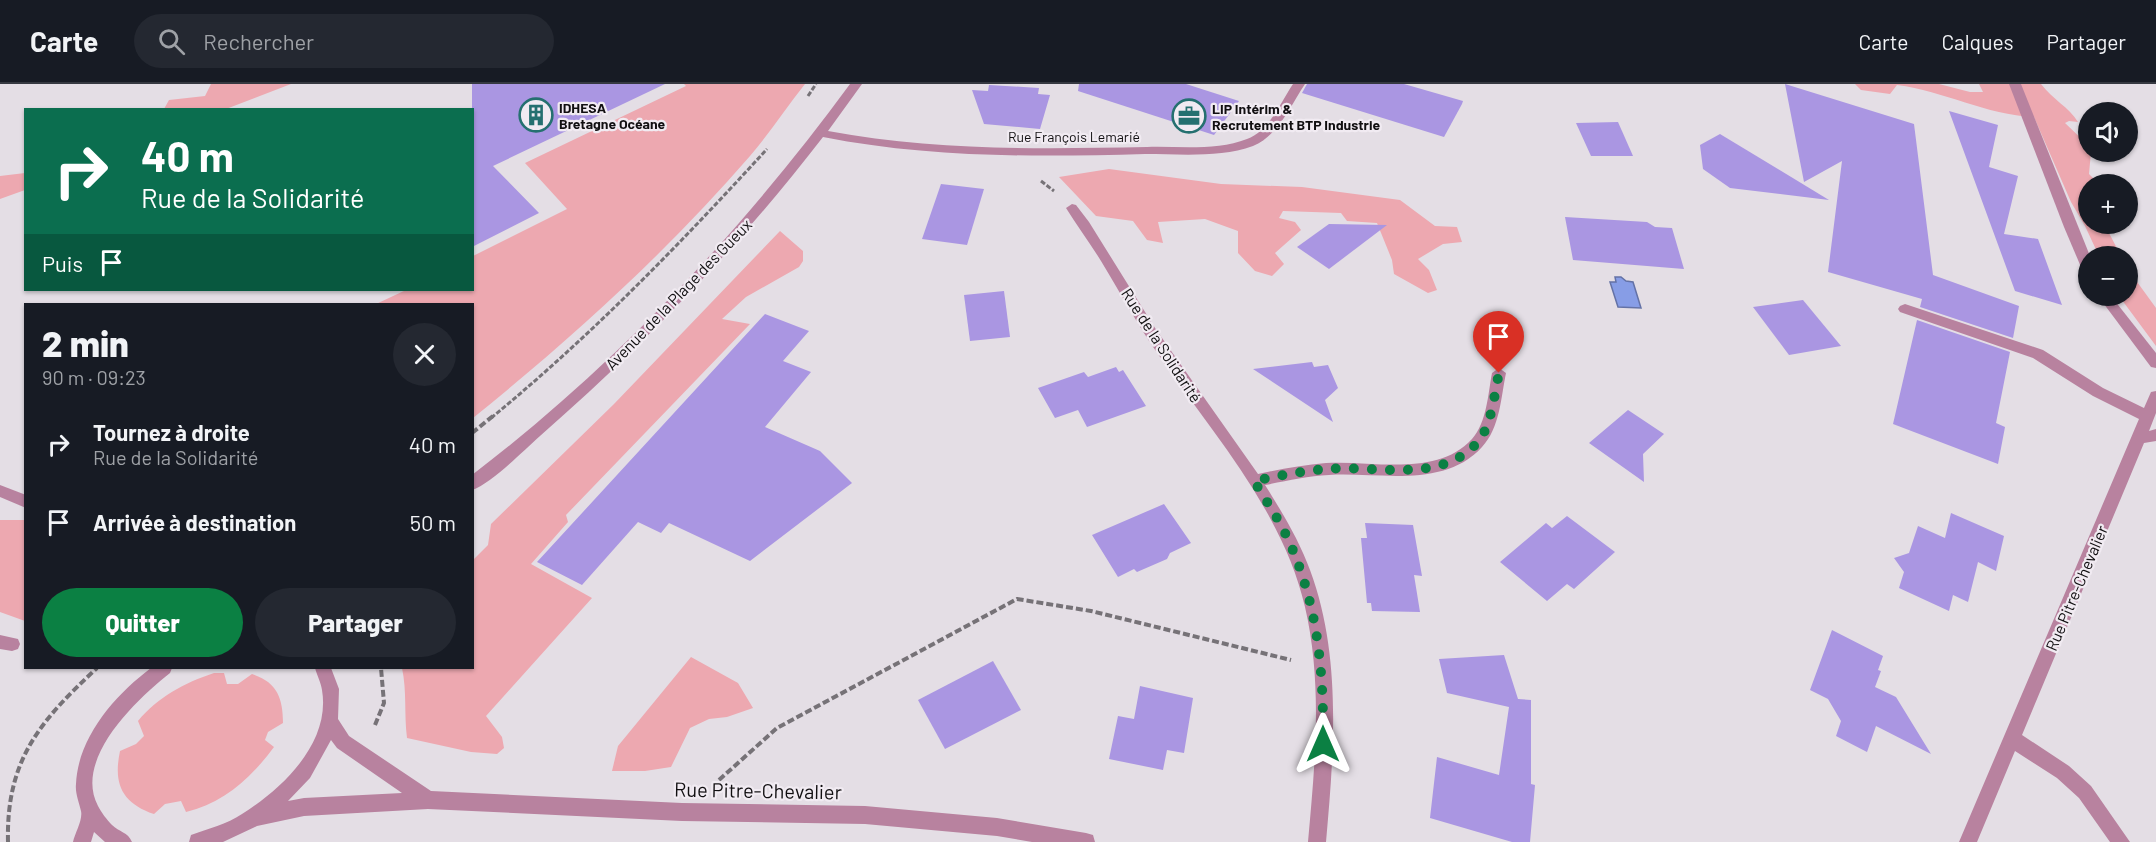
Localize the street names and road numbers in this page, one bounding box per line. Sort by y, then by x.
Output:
street label: Rue François Lemarié [1008,128,1140,145]
street label: Avenue de la Plage des Gueux [601,214,755,373]
street label: Rue de la Solidarité [1118,284,1206,406]
street label: Rue Pitre-Chevalier [2041,522,2111,654]
street label: Rue Pitre-Chevalier [674,777,842,803]

